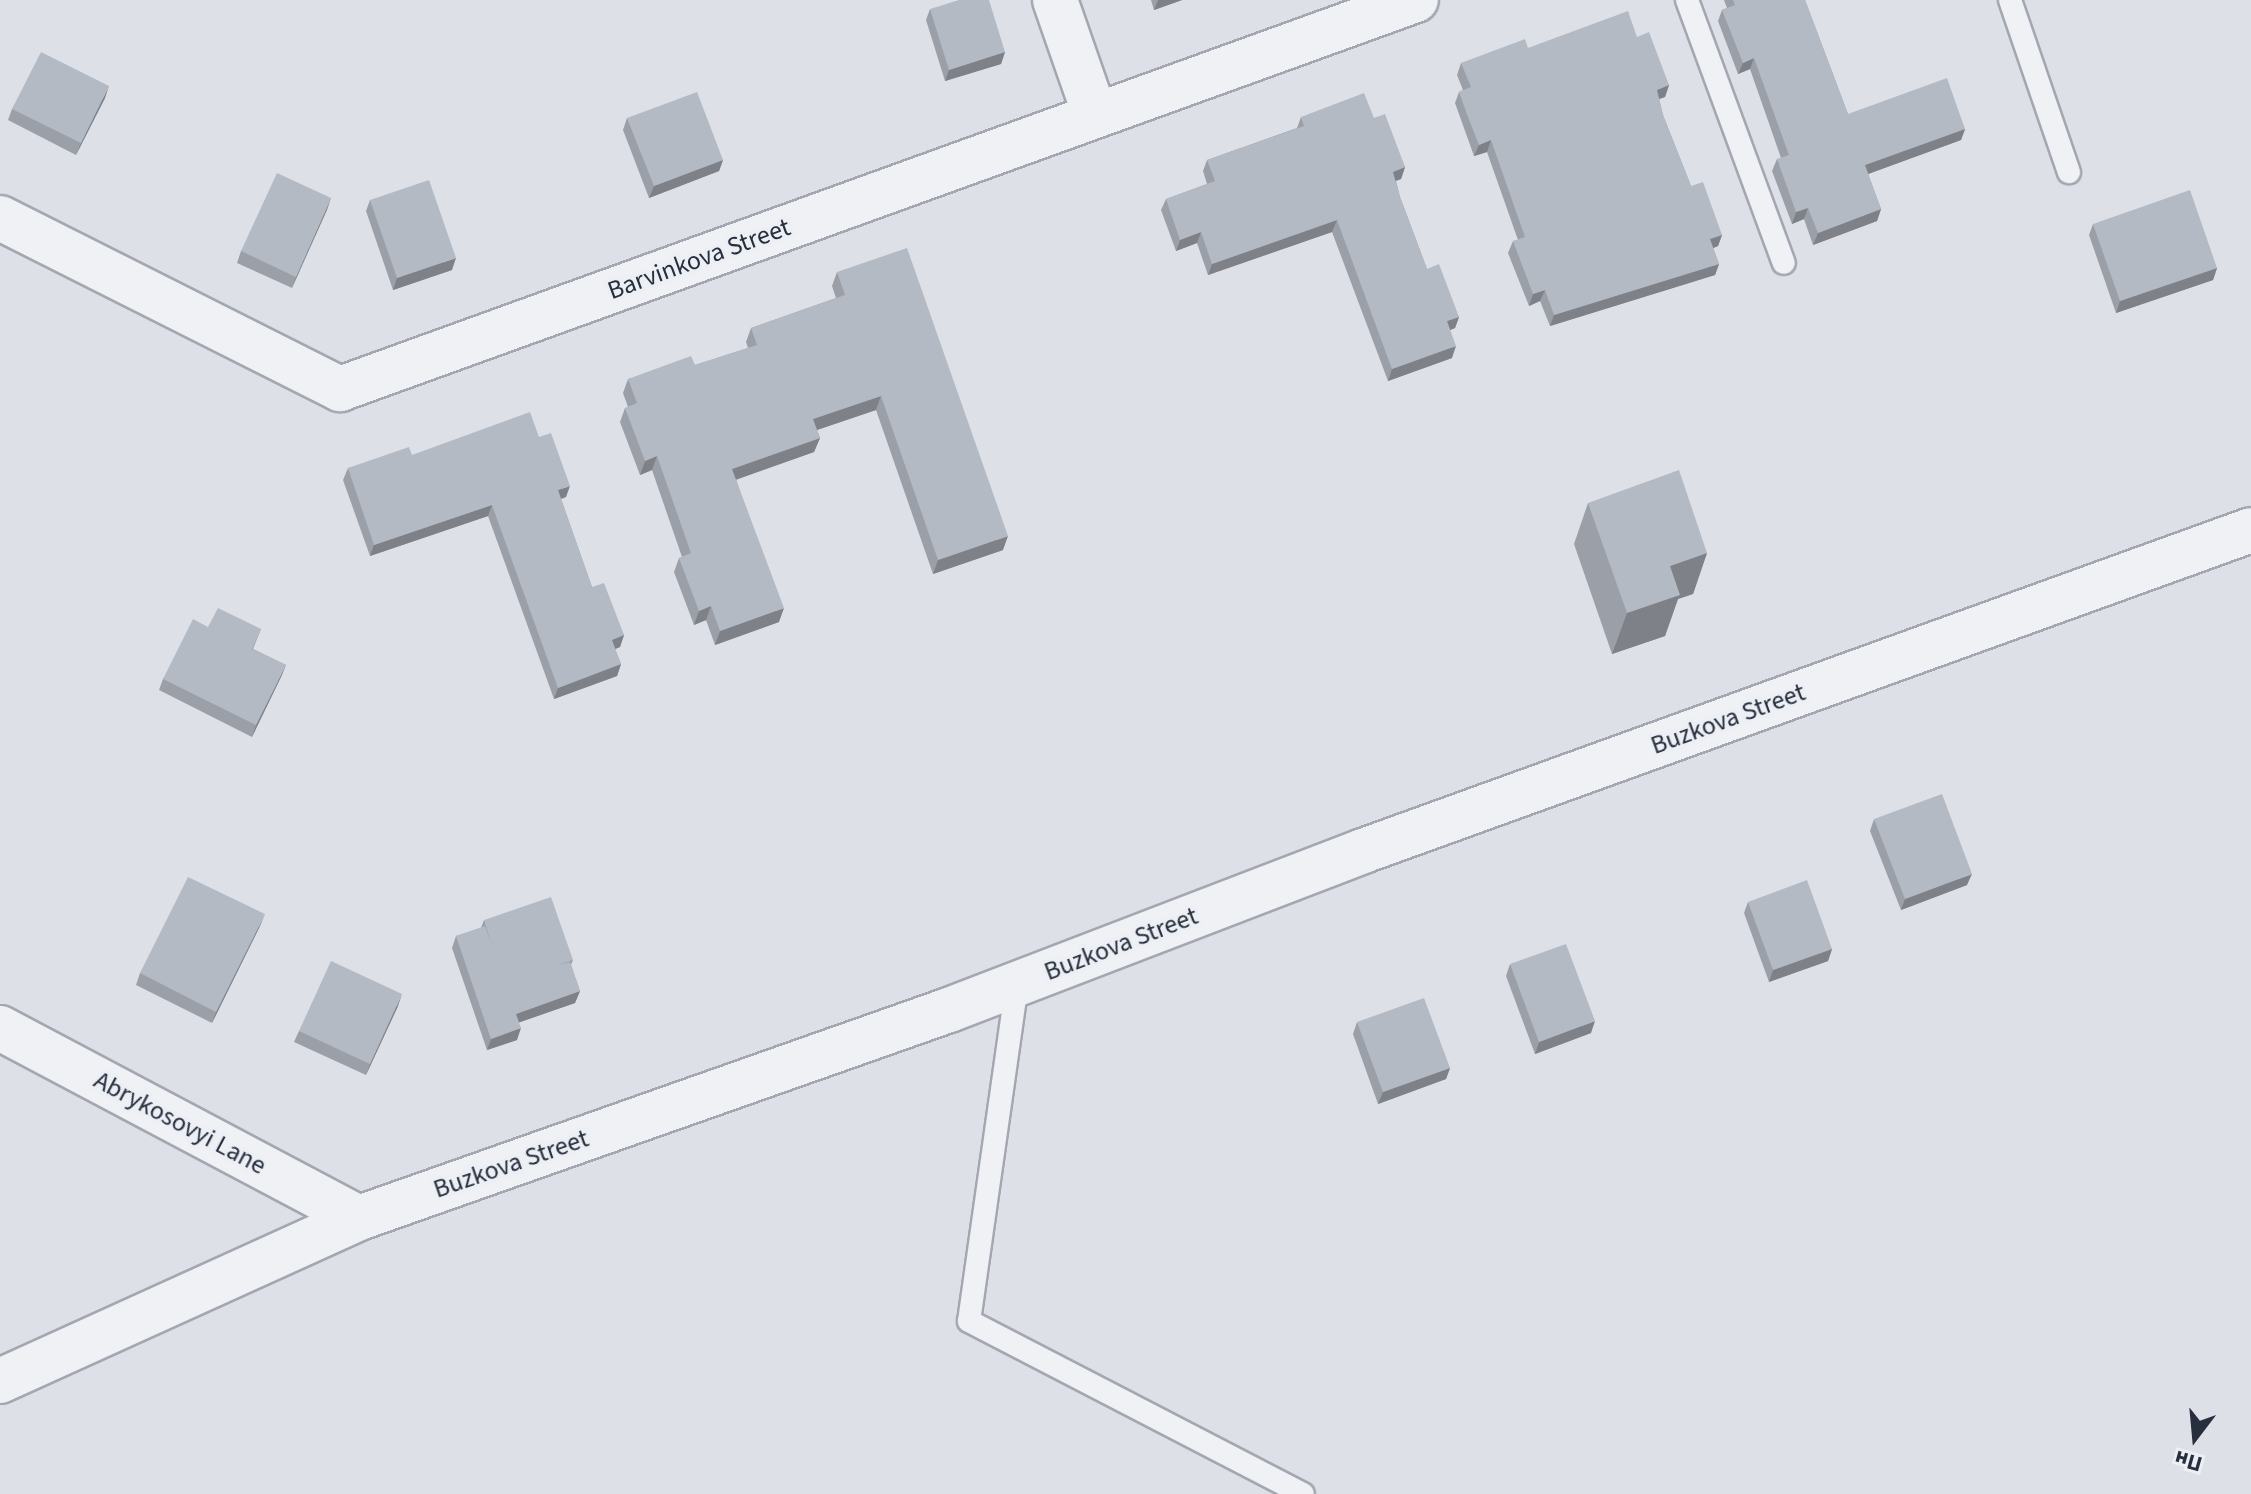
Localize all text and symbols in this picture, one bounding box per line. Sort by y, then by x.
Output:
street label: Barvinkova Street [603,211,795,307]
street label: Buzkova Street [1647,677,1809,761]
street label: Buzkova Street [1040,900,1202,988]
street label: Abrykosovyi Lane [89,1065,271,1181]
street label: Buzkova Street [429,1123,593,1205]
north arrow [2155,1398,2235,1478]
text: Пн [2171,1442,2206,1480]

